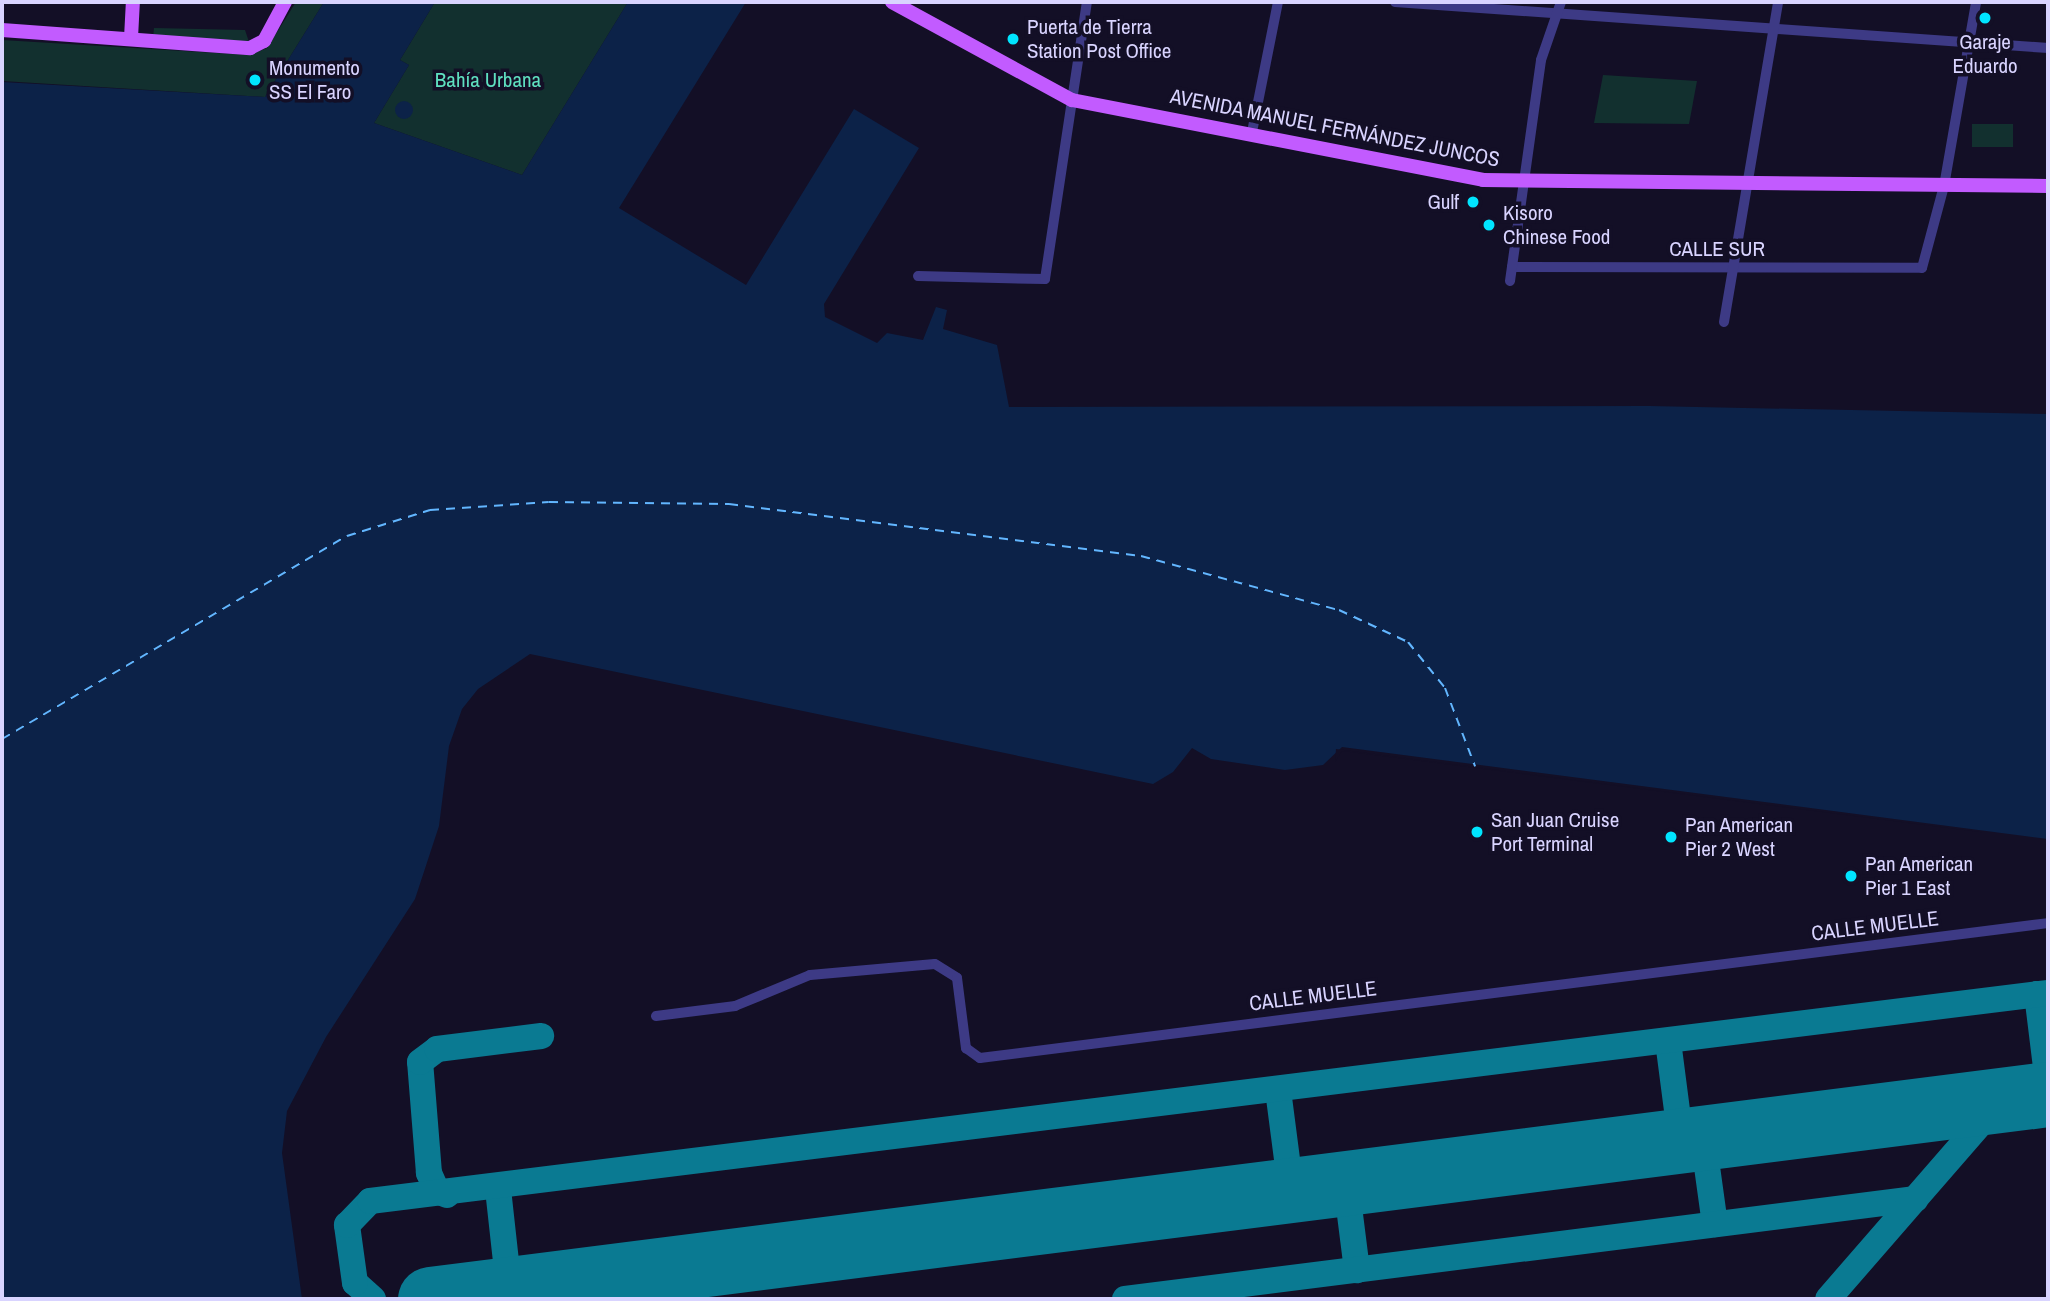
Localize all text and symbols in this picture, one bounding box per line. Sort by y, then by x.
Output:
marker: Garaje Eduardo [1977,10,1993,26]
place label: Puerta de Tierra Station Post Office [1027,14,1171,64]
place label: Garaje Eduardo [1952,29,2018,79]
marker: Puerta de Tierra Station Post Office [1005,31,1021,47]
place label: Monumento SS El Faro [269,55,360,105]
park label: Bahía Urbana [435,67,541,93]
marker: Monumento SS El Faro [247,72,263,88]
street label: AVENIDA MANUEL FERNÁNDEZ JUNCOS [1167,84,1503,172]
place label: Gulf [1427,189,1459,215]
marker: Gulf [1465,194,1481,210]
place label: Kisoro Chinese Food [1503,200,1610,250]
marker: Kisoro Chinese Food [1481,217,1497,233]
street label: CALLE SUR [1669,236,1765,262]
place label: San Juan Cruise Port Terminal [1491,807,1619,857]
place label: Pan American Pier 2 West [1685,812,1794,862]
marker: San Juan Cruise Port Terminal [1469,824,1485,840]
marker: Pan American Pier 2 West [1663,829,1679,845]
place label: Pan American Pier 1 East [1865,851,1974,901]
marker: Pan American Pier 1 East [1843,868,1859,884]
street label: CALLE MUELLE [1810,906,1940,946]
street label: CALLE MUELLE [1248,976,1378,1016]

